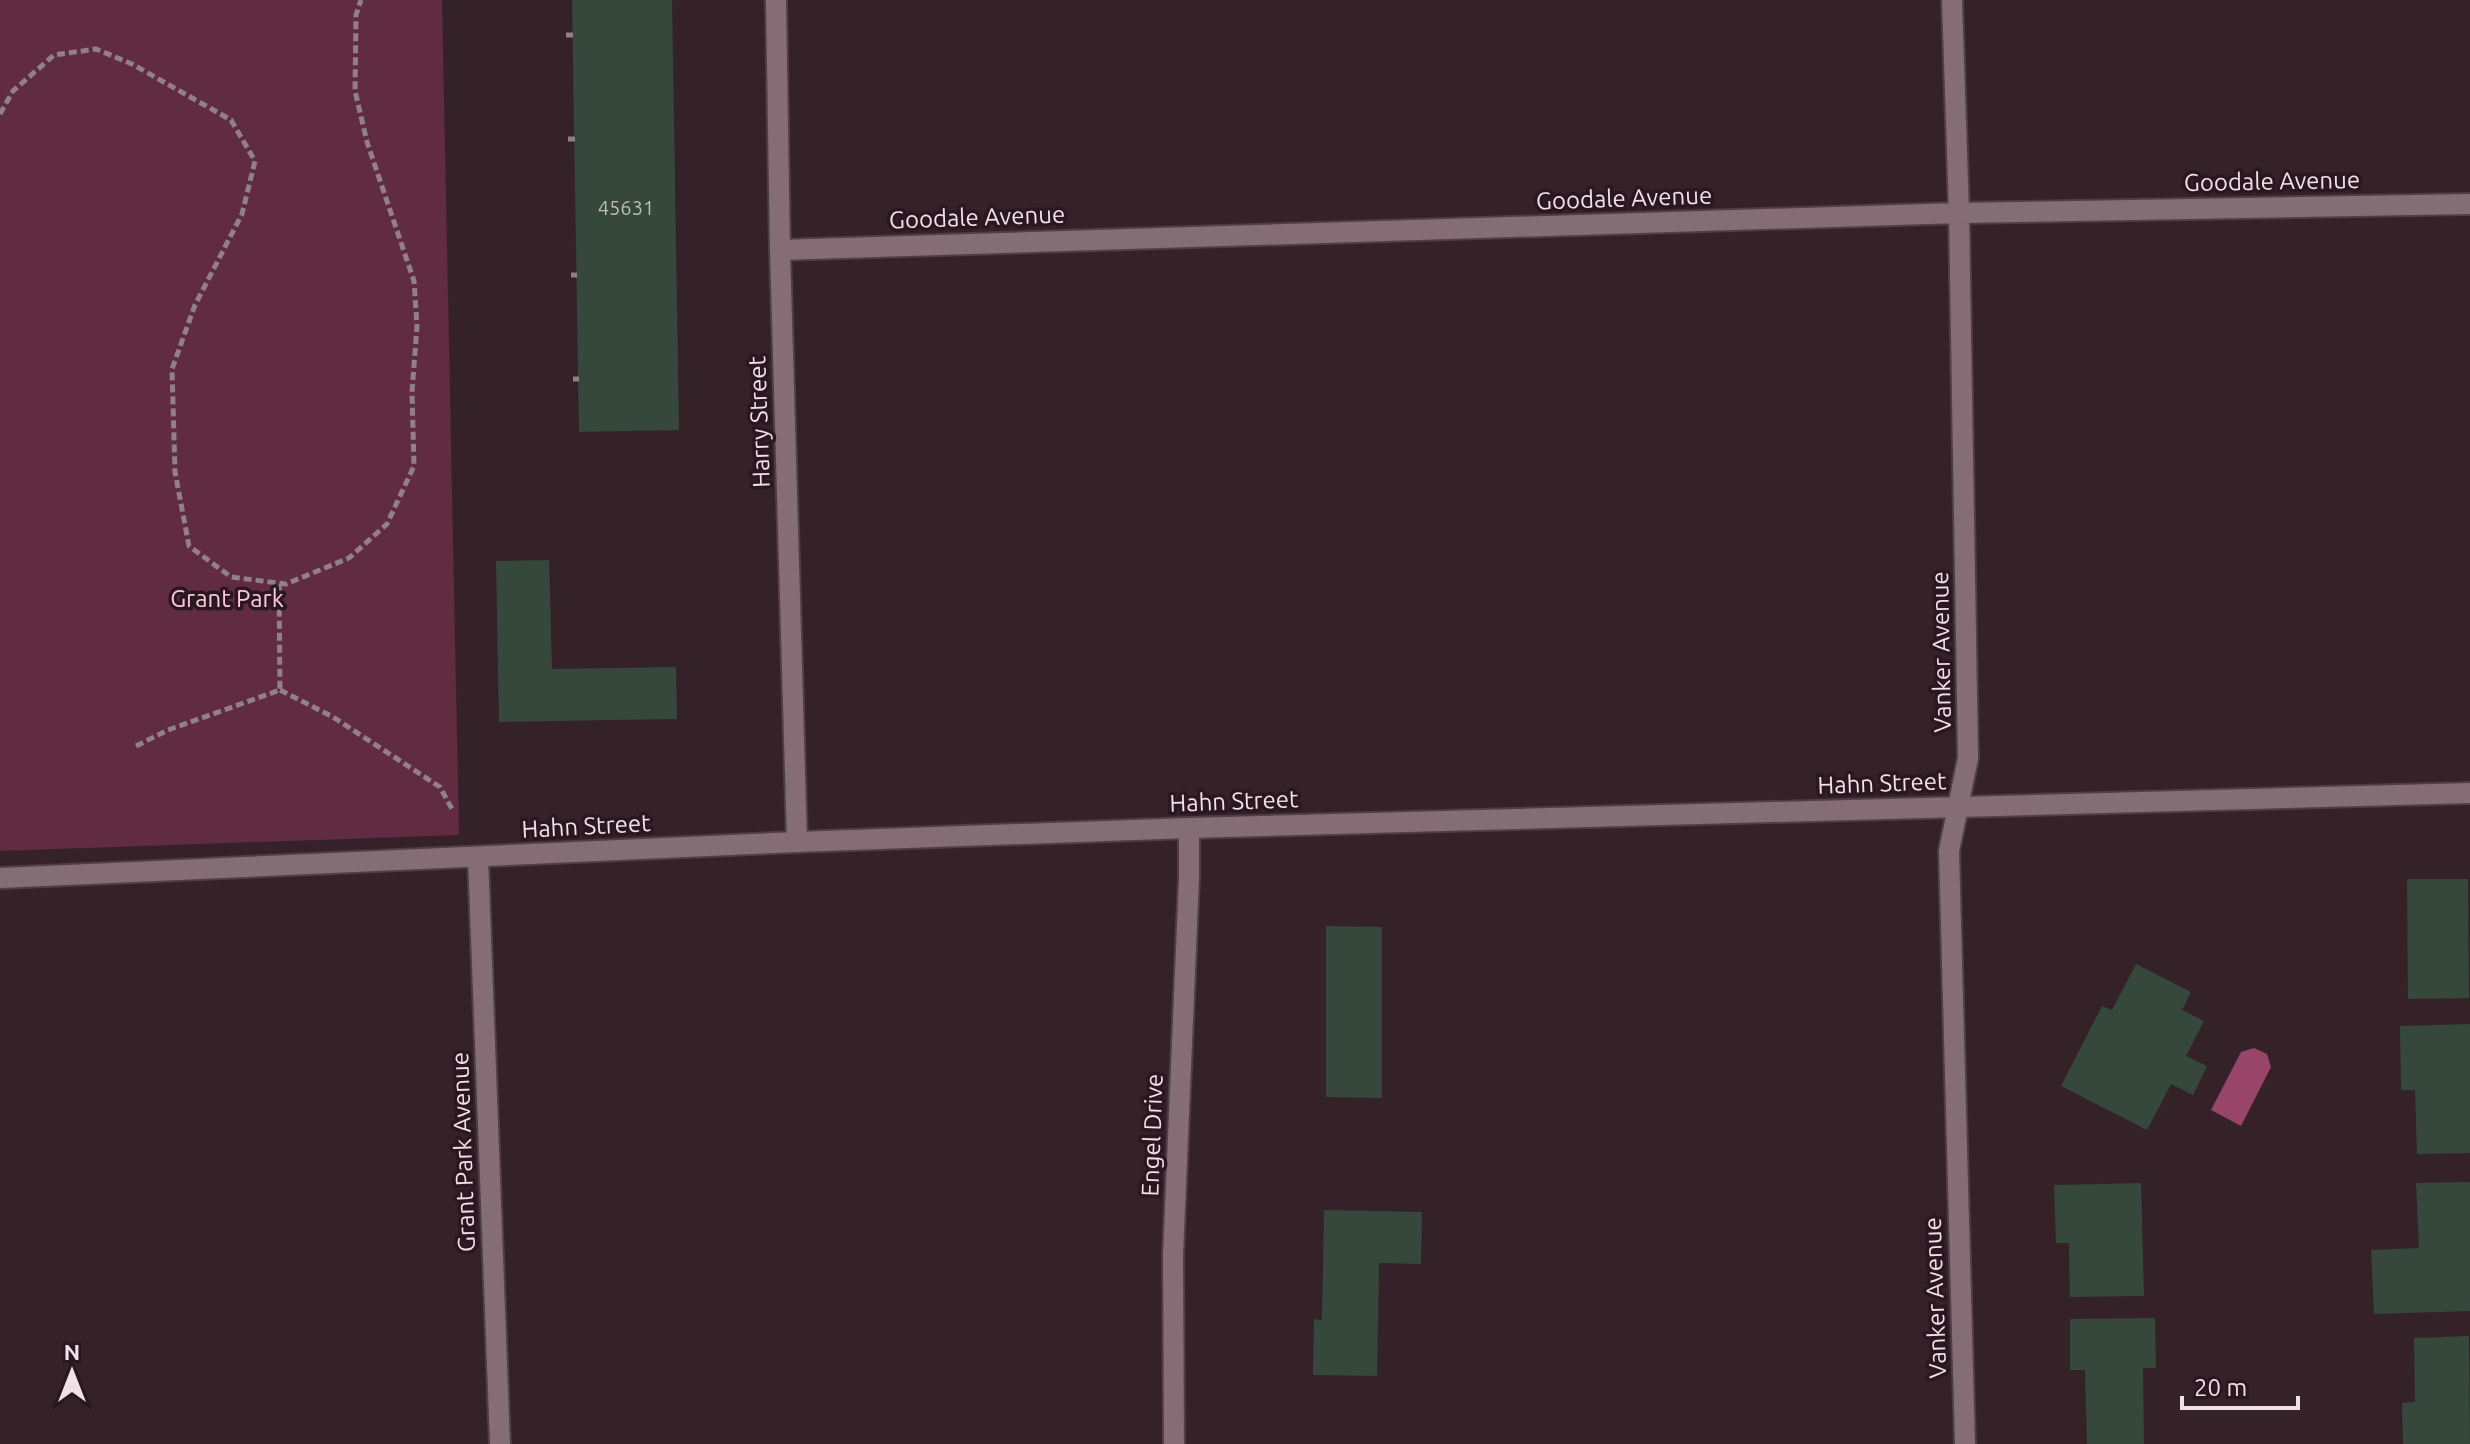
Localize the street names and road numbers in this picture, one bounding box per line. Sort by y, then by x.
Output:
street label: Goodale Avenue [2184,166,2360,196]
street label: Goodale Avenue [1535,181,1713,215]
street label: Goodale Avenue [888,200,1066,234]
street label: Harry Street [743,355,775,488]
street label: Vanker Avenue [1926,571,1956,733]
street label: Hahn Street [1817,767,1947,799]
street label: Hahn Street [1169,785,1299,817]
street label: Hahn Street [521,809,652,843]
street label: Grant Park Avenue [446,1052,480,1252]
street label: Engel Drive [1136,1073,1168,1197]
street label: Vanker Avenue [1919,1217,1951,1379]

